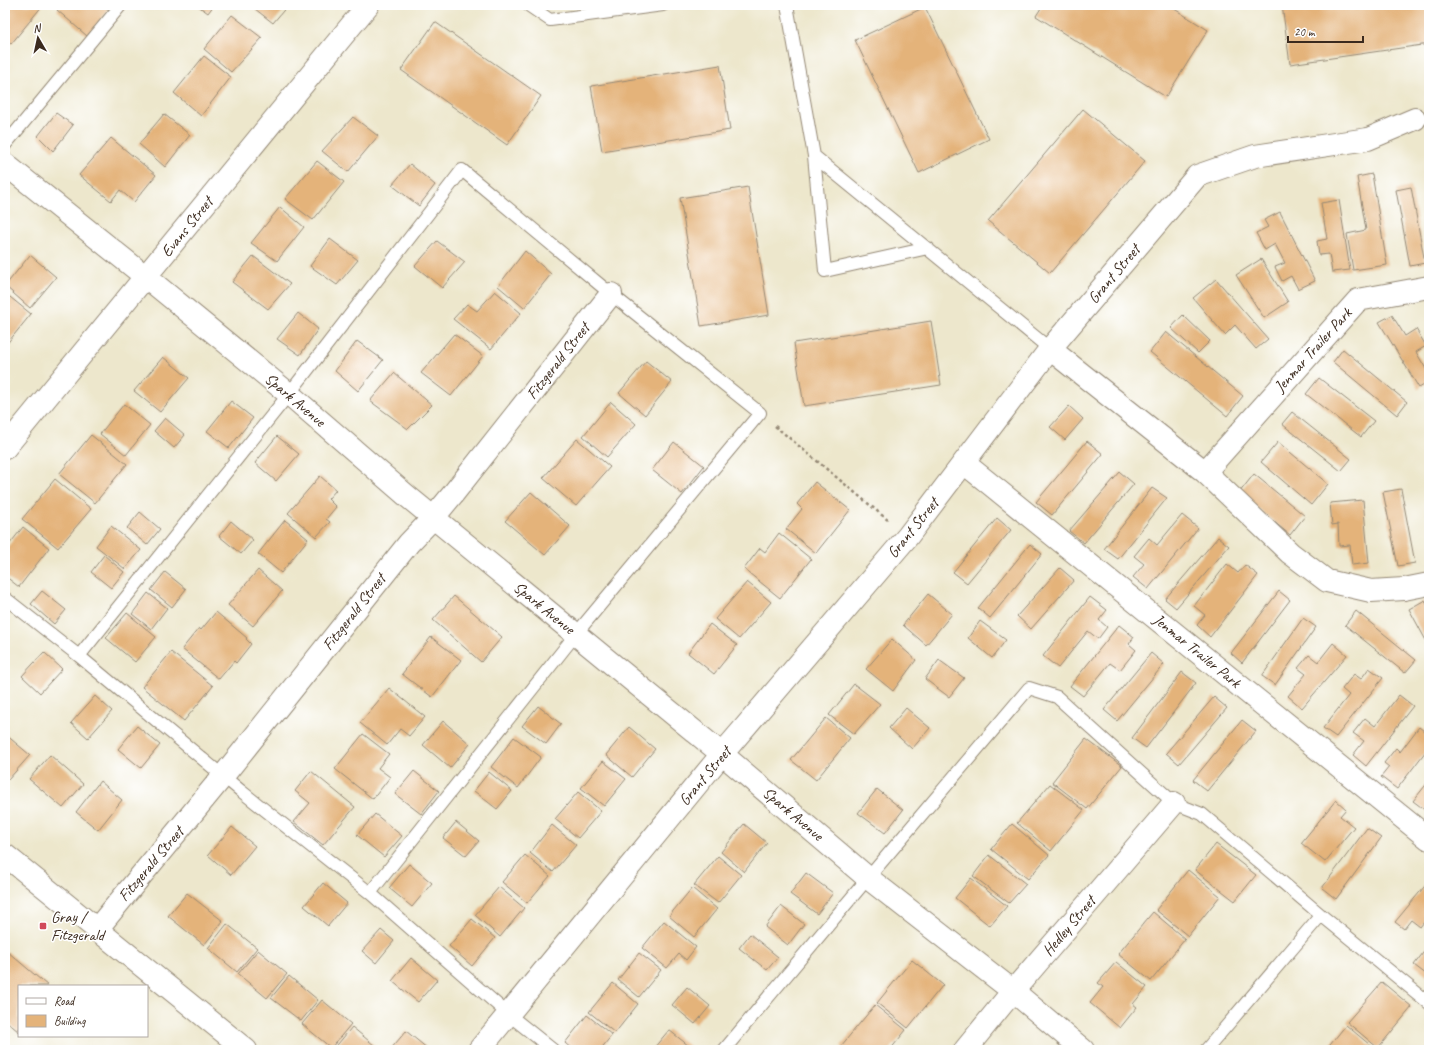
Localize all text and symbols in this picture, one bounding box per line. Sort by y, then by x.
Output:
north arrow [18,18,58,58]
scale bar [1288,18,1363,44]
text: N [32,20,43,36]
text: 20 m [1294,24,1316,40]
street label: Evans Street [157,191,219,261]
street label: Grant Street [1083,238,1146,308]
street label: Jenmar Trailer Park [1269,303,1357,397]
street label: Fitzgerald Street [522,317,596,403]
street label: Spark Avenue [261,369,331,432]
street label: Grant Street [883,492,945,562]
street label: Fitzgerald Street [318,568,392,654]
street label: Spark Avenue [509,577,580,640]
street label: Jenmar Trailer Park [1148,609,1246,693]
street label: Grant Street [674,740,737,810]
street label: Spark Avenue [759,783,829,846]
street label: Fitzgerald Street [114,820,190,906]
street label: Hedley Street [1038,890,1102,960]
place label: Gray / Fitzgerald [51,907,107,945]
marker: Gray / Fitzgerald [38,921,48,931]
legend [18,985,148,1037]
text: Road [54,993,76,1009]
text: Building [54,1013,86,1029]

